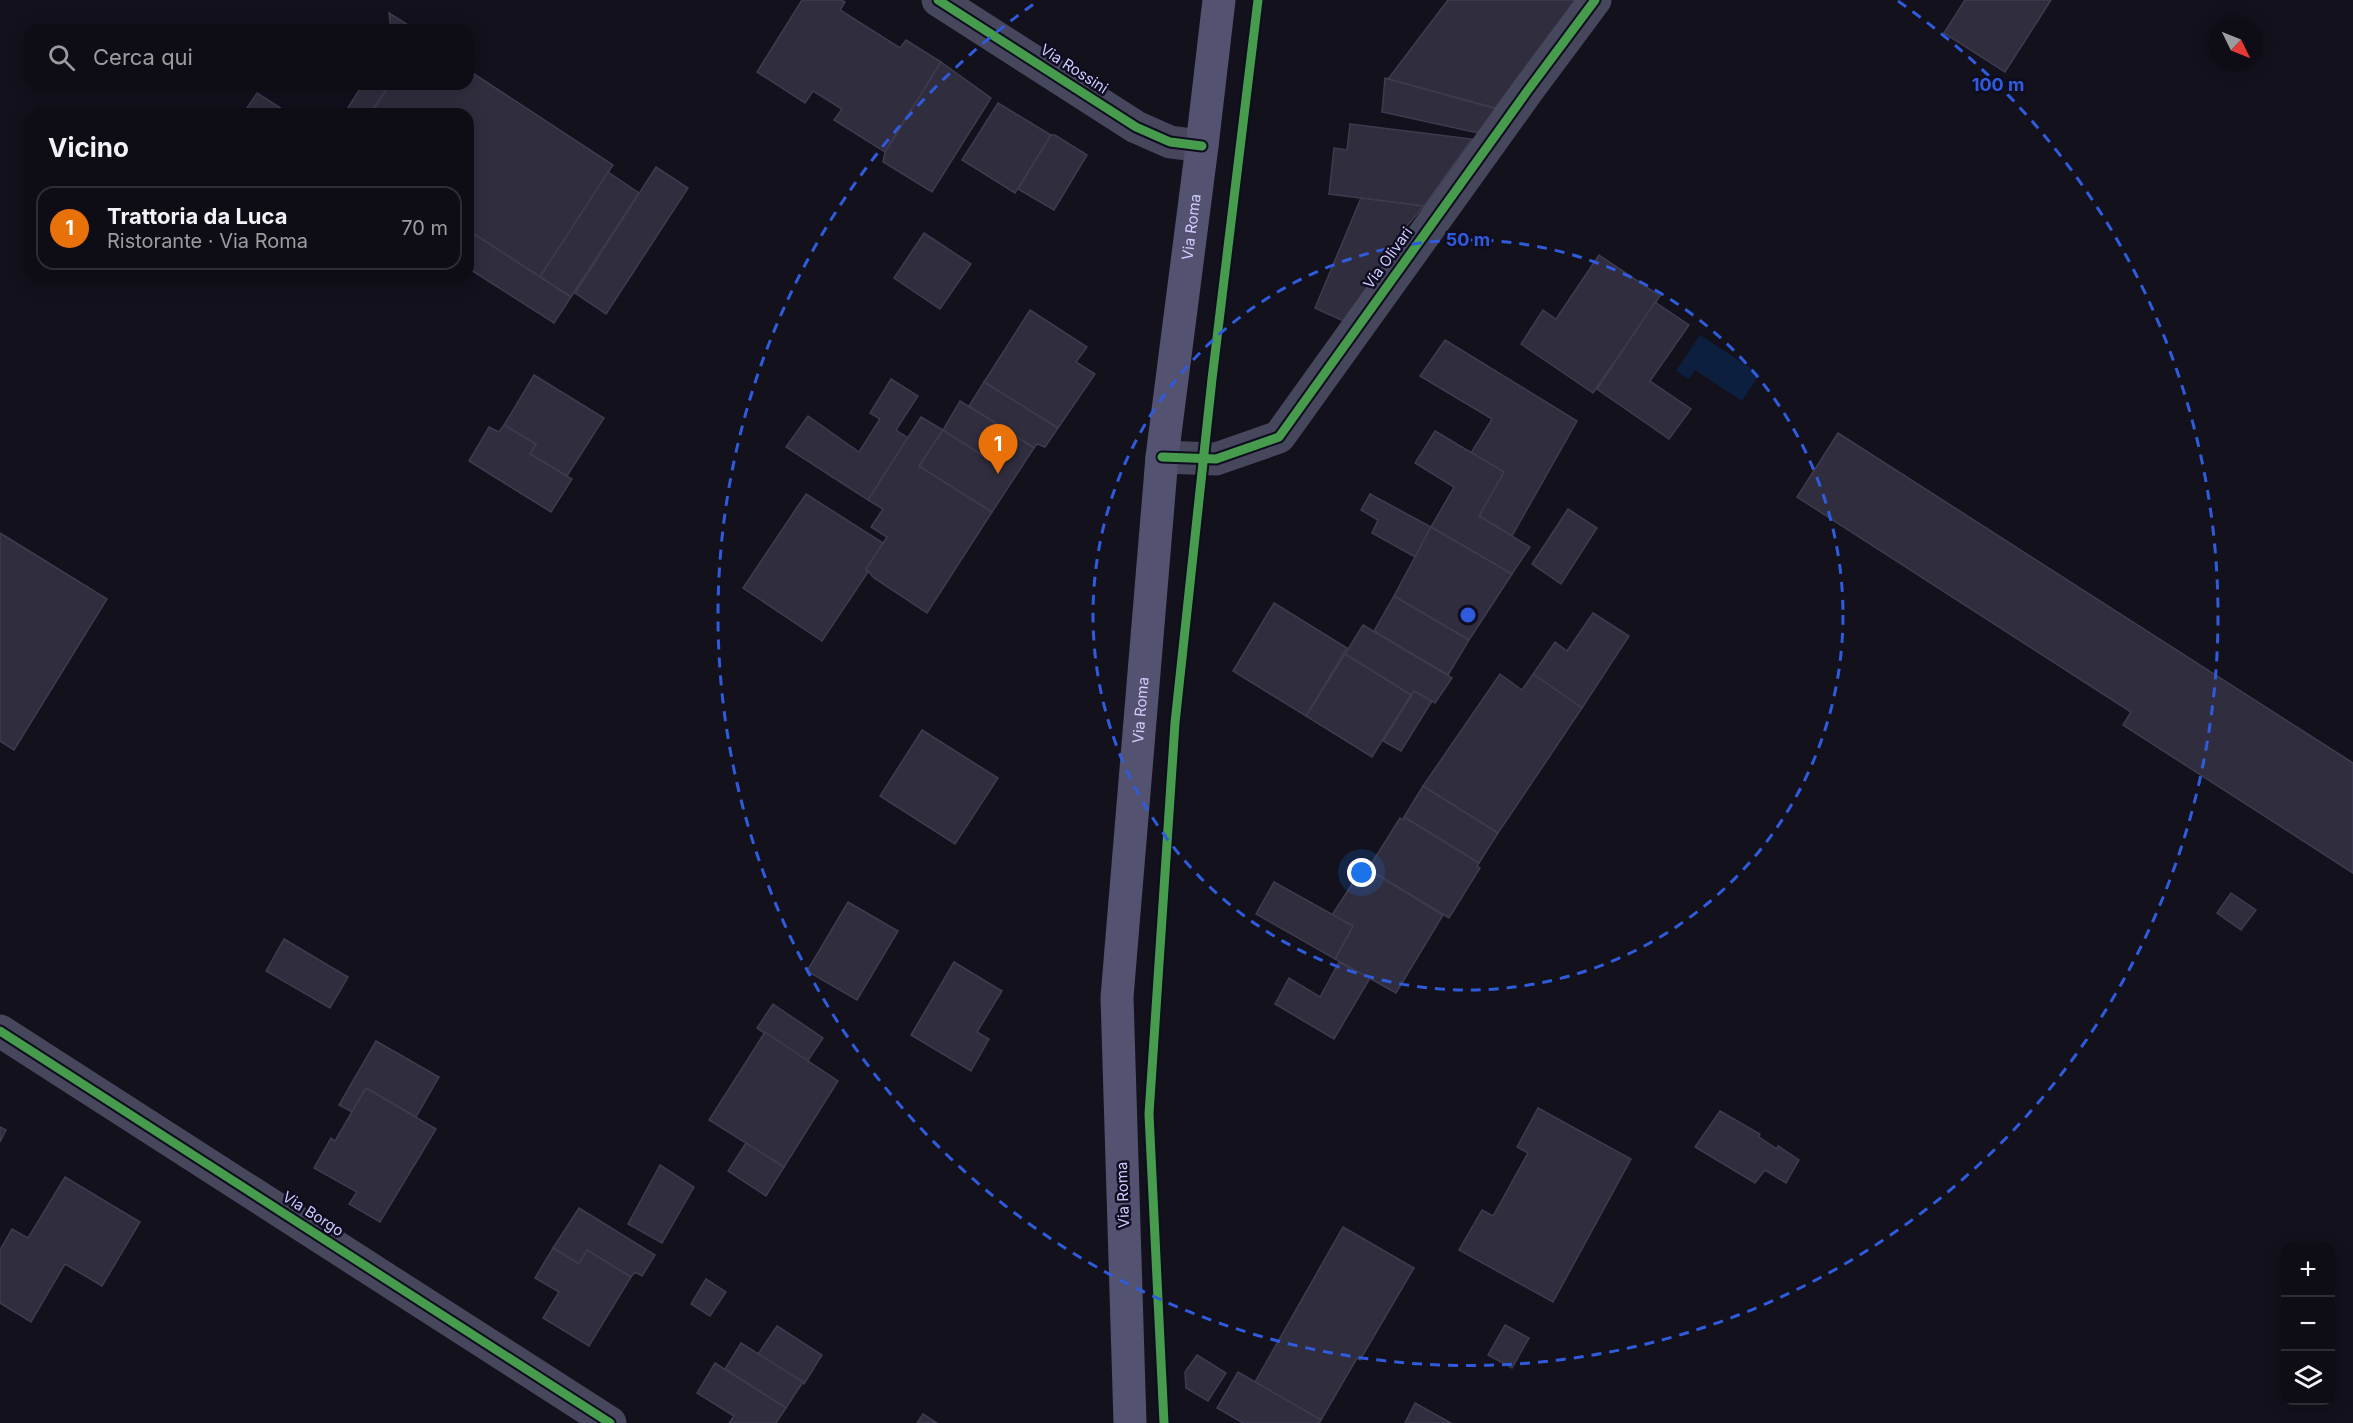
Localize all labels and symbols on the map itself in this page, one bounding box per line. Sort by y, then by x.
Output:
north arrow [2209,18,2263,72]
street label: Via Rossini [1037,40,1112,98]
text: 100 m [1972,74,2024,95]
street label: Via Roma [1177,193,1205,261]
street label: Via Olivari [1359,223,1416,292]
text: 50 m [1446,229,1490,250]
pin: 1 [978,424,1018,474]
centre of rings [1458,605,1478,625]
street label: Via Roma [1128,676,1153,744]
your location [1347,858,1376,887]
street label: Via Roma [1112,1161,1133,1229]
street label: Via Borgo [279,1187,347,1240]

